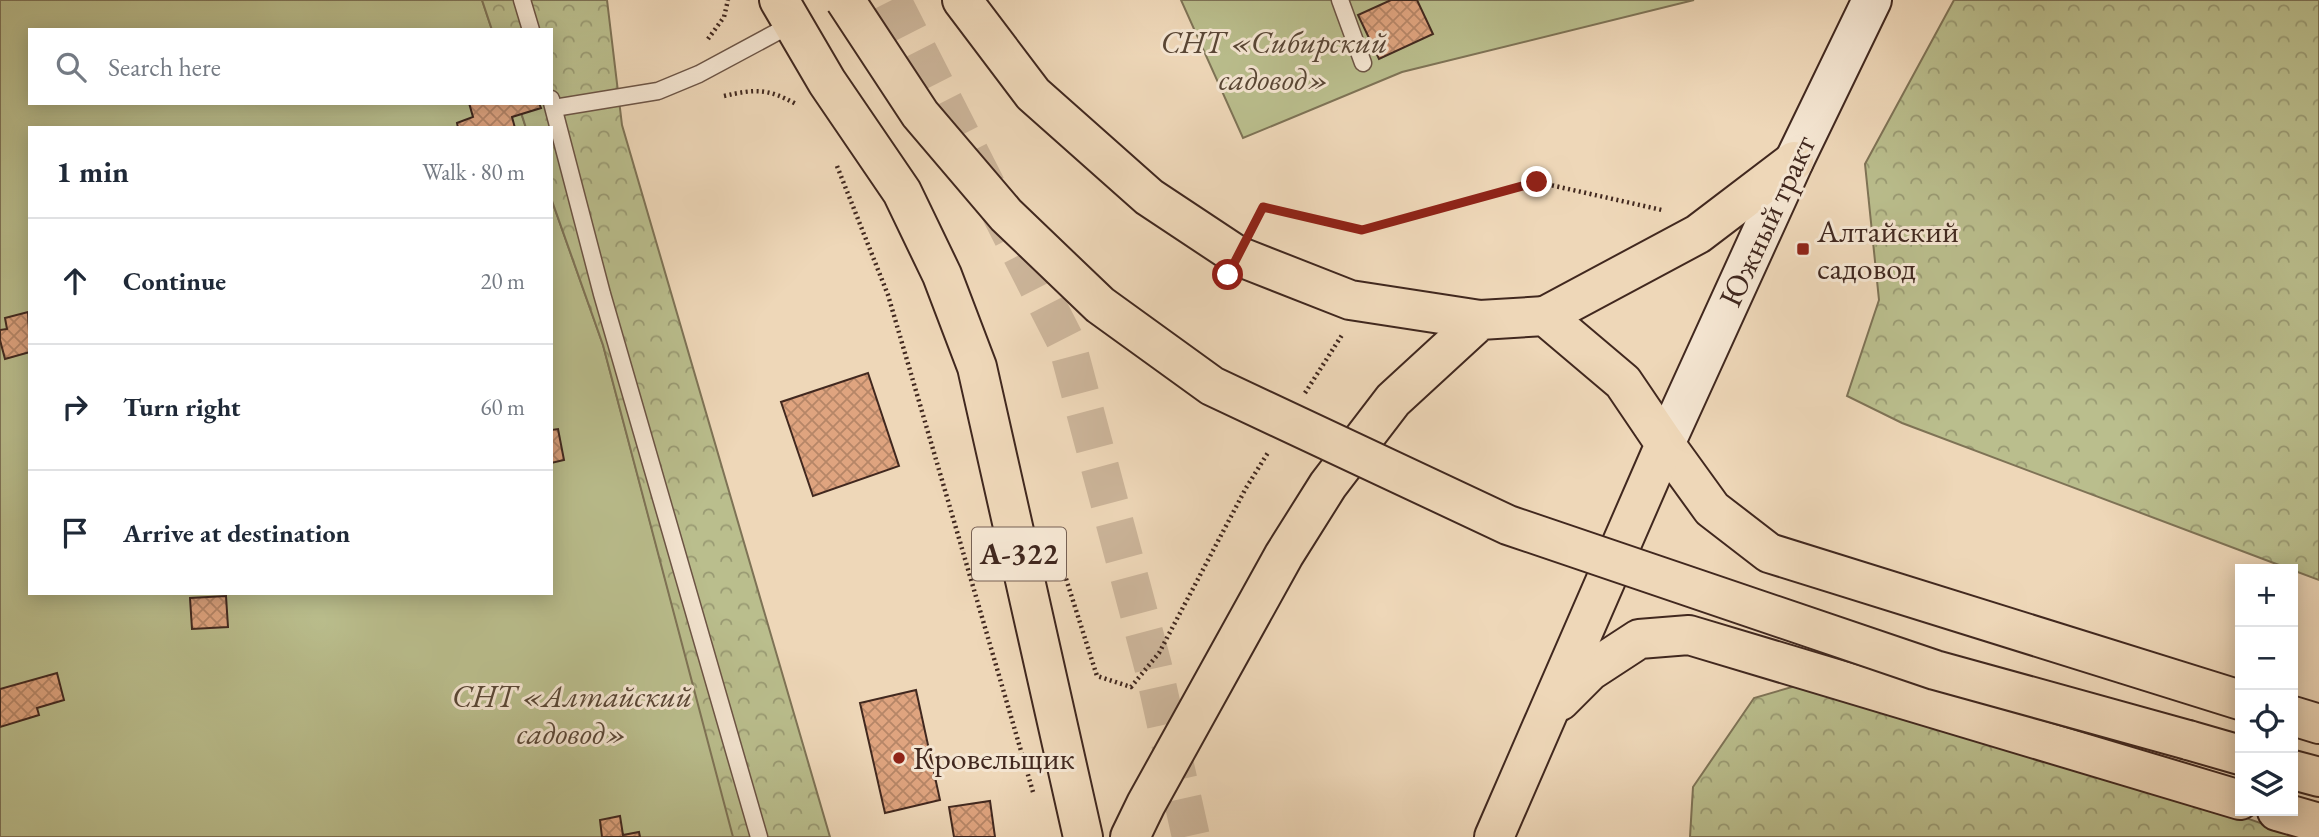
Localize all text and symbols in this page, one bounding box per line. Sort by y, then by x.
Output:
park label: СНТ «Сибирский садовод» [1160,21,1388,100]
search box [28,28,553,105]
icon: search [52,48,90,86]
text: Search here [108,50,221,84]
street label: Южный тракт [1709,128,1825,314]
text: 1 min [56,152,129,191]
text: Walk · 80 m [422,157,525,187]
route end [1521,166,1552,197]
place label: Алтайский садовод [1816,210,1959,289]
marker: Алтайский садовод [1795,241,1811,257]
route start [1212,259,1243,290]
icon: ahead [56,262,94,300]
text: Continue [123,264,226,298]
text: 20 m [480,266,525,296]
icon: right [56,388,94,426]
text: Turn right [123,390,241,424]
text: 60 m [480,392,525,422]
icon: arrive [56,514,94,552]
text: Arrive at destination [123,516,350,550]
road number: А-322 [972,527,1066,580]
map controls [2235,564,2298,816]
button: + [2235,564,2298,627]
button: − [2235,627,2298,690]
park label: СНТ «Алтайский садовод» [452,675,692,754]
button: locate [2235,690,2298,753]
place label: Кровельщик [913,737,1075,779]
marker: Кровельщик [891,750,907,766]
button: layers [2235,753,2298,816]

